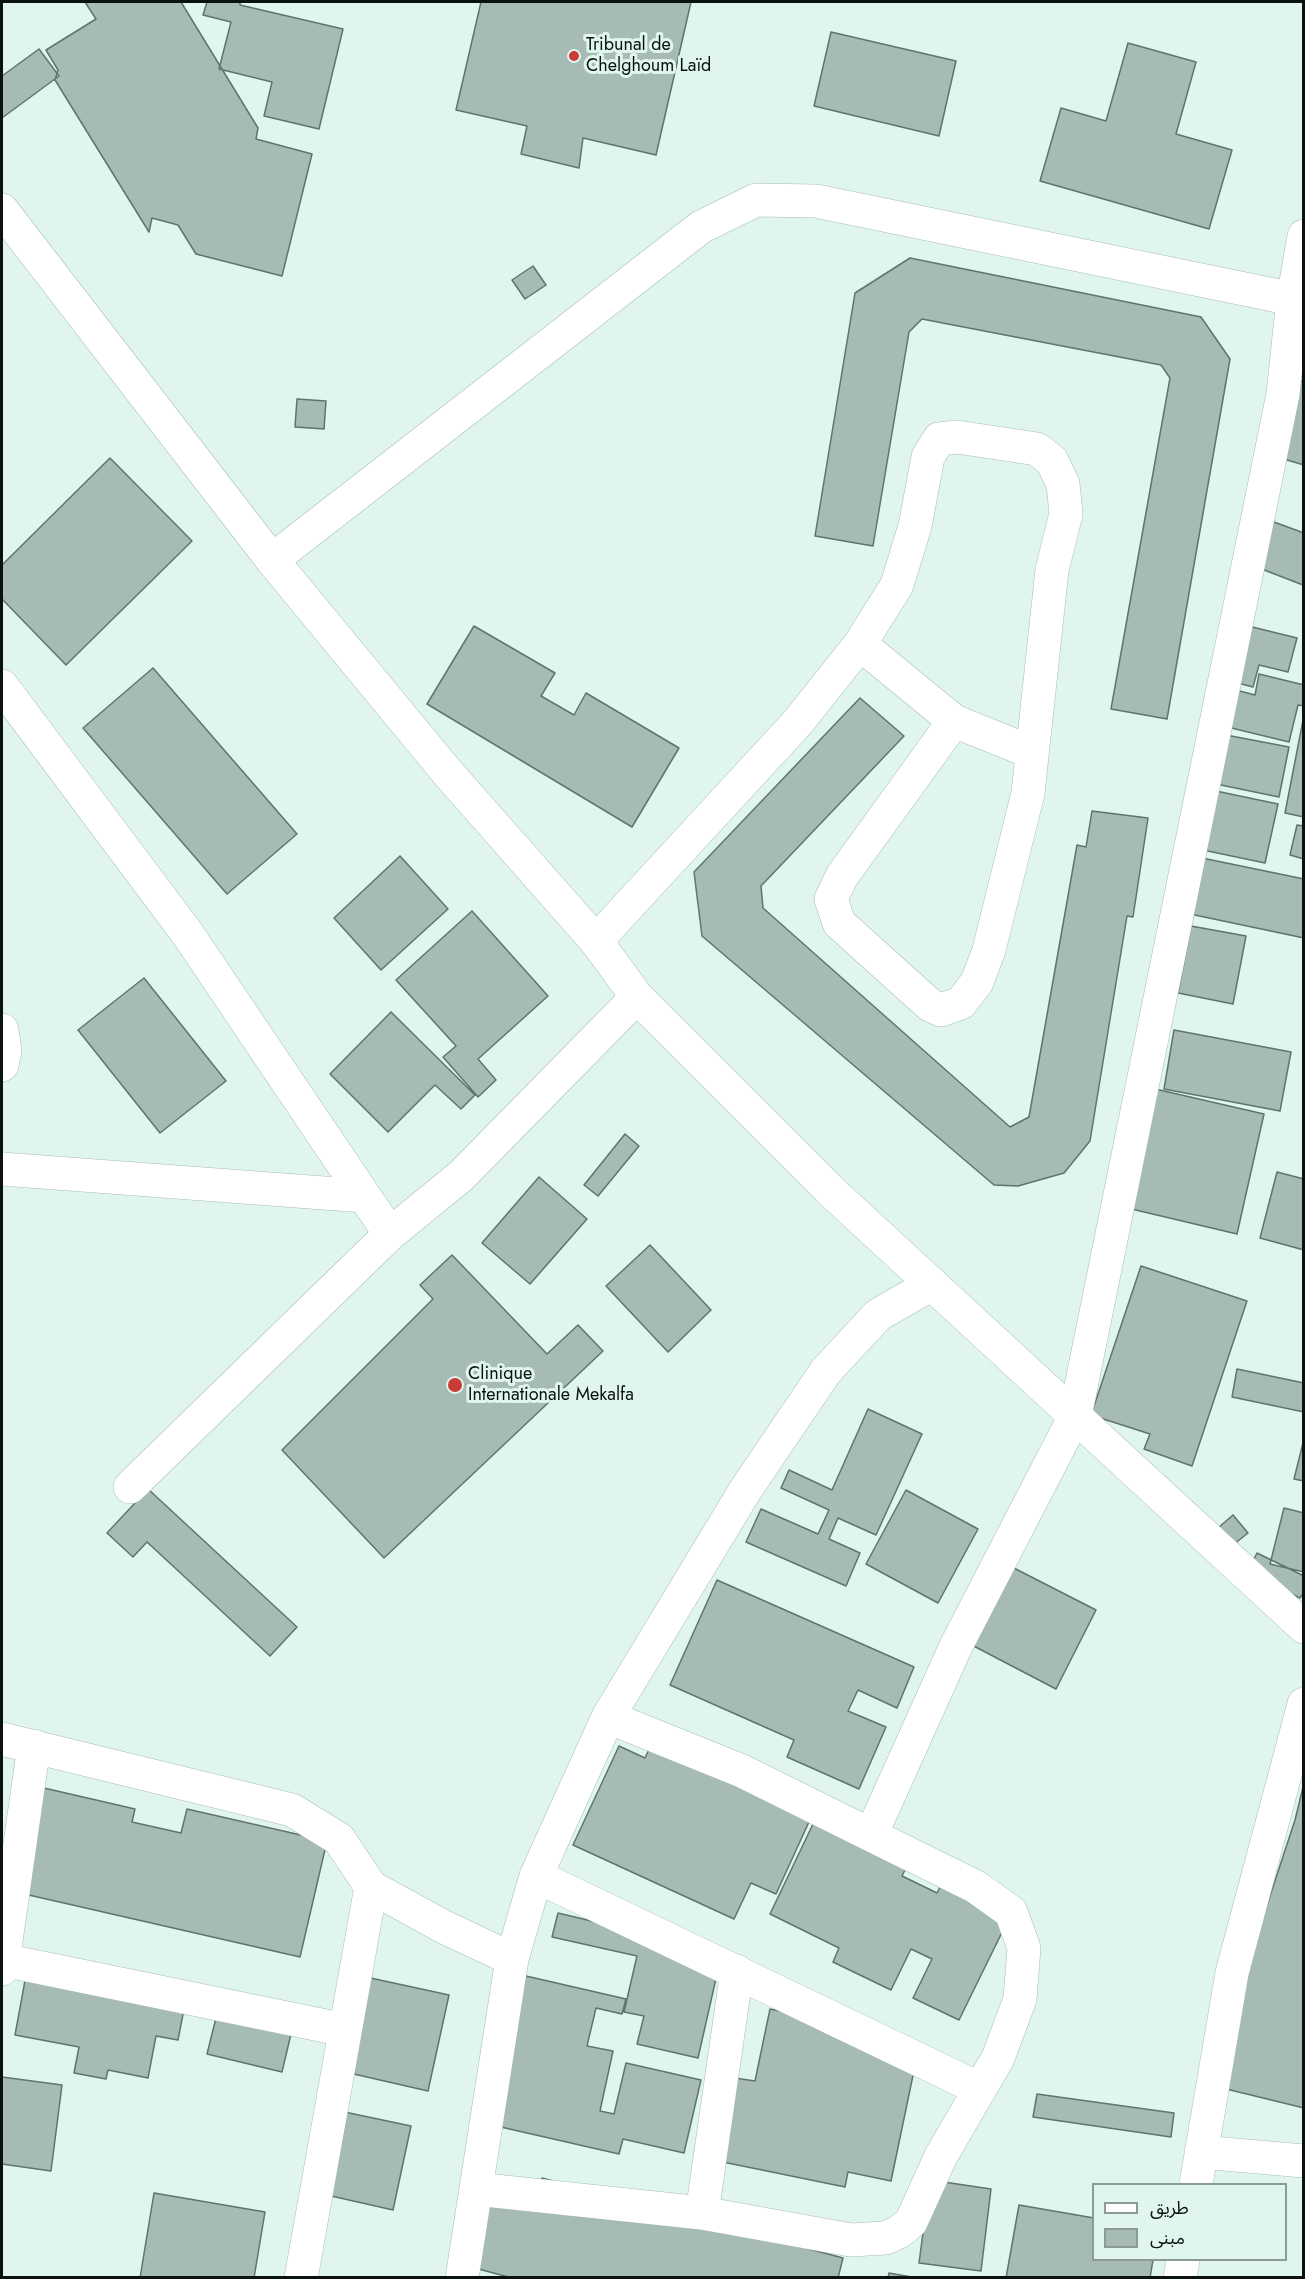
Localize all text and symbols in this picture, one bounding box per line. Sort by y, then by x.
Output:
place label: Tribunal de Chelghoum Laïd [586,35,711,78]
marker: Tribunal de Chelghoum Laïd [567,49,581,63]
place label: Clinique Internationale Mekalfa [468,1364,634,1406]
marker: Clinique Internationale Mekalfa [446,1376,464,1394]
legend [1092,2183,1287,2261]
text: طريق [1150,2195,1189,2221]
text: مبنى [1150,2225,1185,2251]

